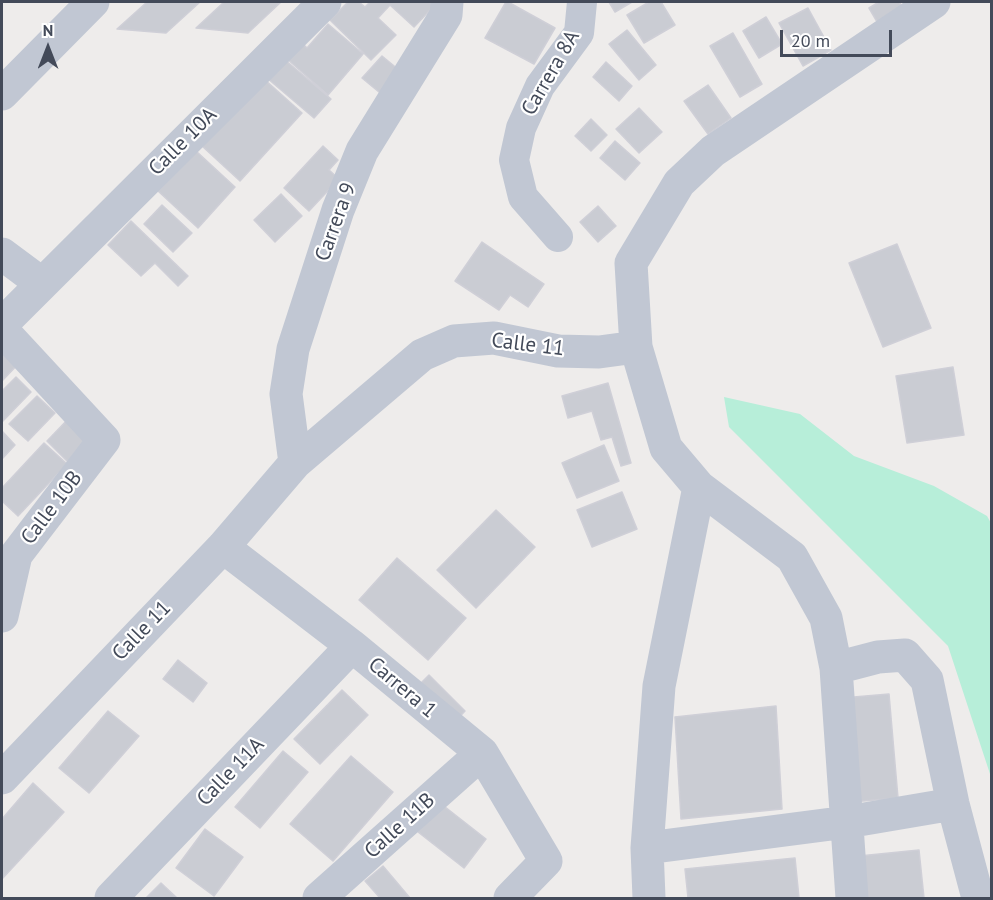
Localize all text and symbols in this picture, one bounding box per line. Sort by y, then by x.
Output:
north arrow [18,18,78,78]
scale bar [783,18,896,56]
text: N [43,20,53,40]
street label: Carrera 8A [517,26,585,120]
text: 20 m [791,29,830,52]
street label: Calle 10A [144,103,222,181]
street label: Carrera 9 [310,179,362,265]
street label: Calle 11 [490,328,566,362]
street label: Calle 10B [16,466,88,550]
street label: Calle 11 [107,596,177,666]
street label: Carrera 1 [363,652,441,724]
street label: Calle 11A [192,732,270,812]
street label: Calle 11B [360,788,440,864]

